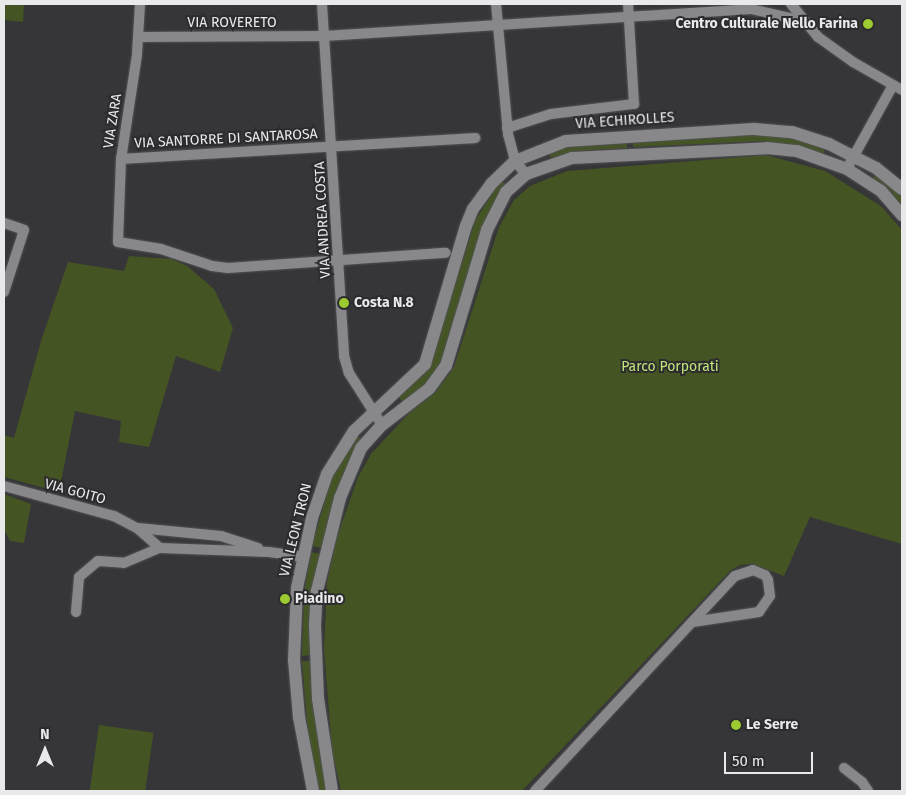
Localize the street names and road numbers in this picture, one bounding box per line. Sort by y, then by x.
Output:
street label: VIA ROVERETO [187,15,277,31]
street label: VIA ZARA [100,92,126,150]
street label: VIA ECHIROLLES [575,109,675,133]
street label: VIA SANTORRE DI SANTAROSA [134,126,318,152]
street label: VIA ANDREA COSTA [312,161,334,279]
street label: VIA GOITO [43,476,107,508]
street label: VIA LEON TRON [276,482,316,578]

